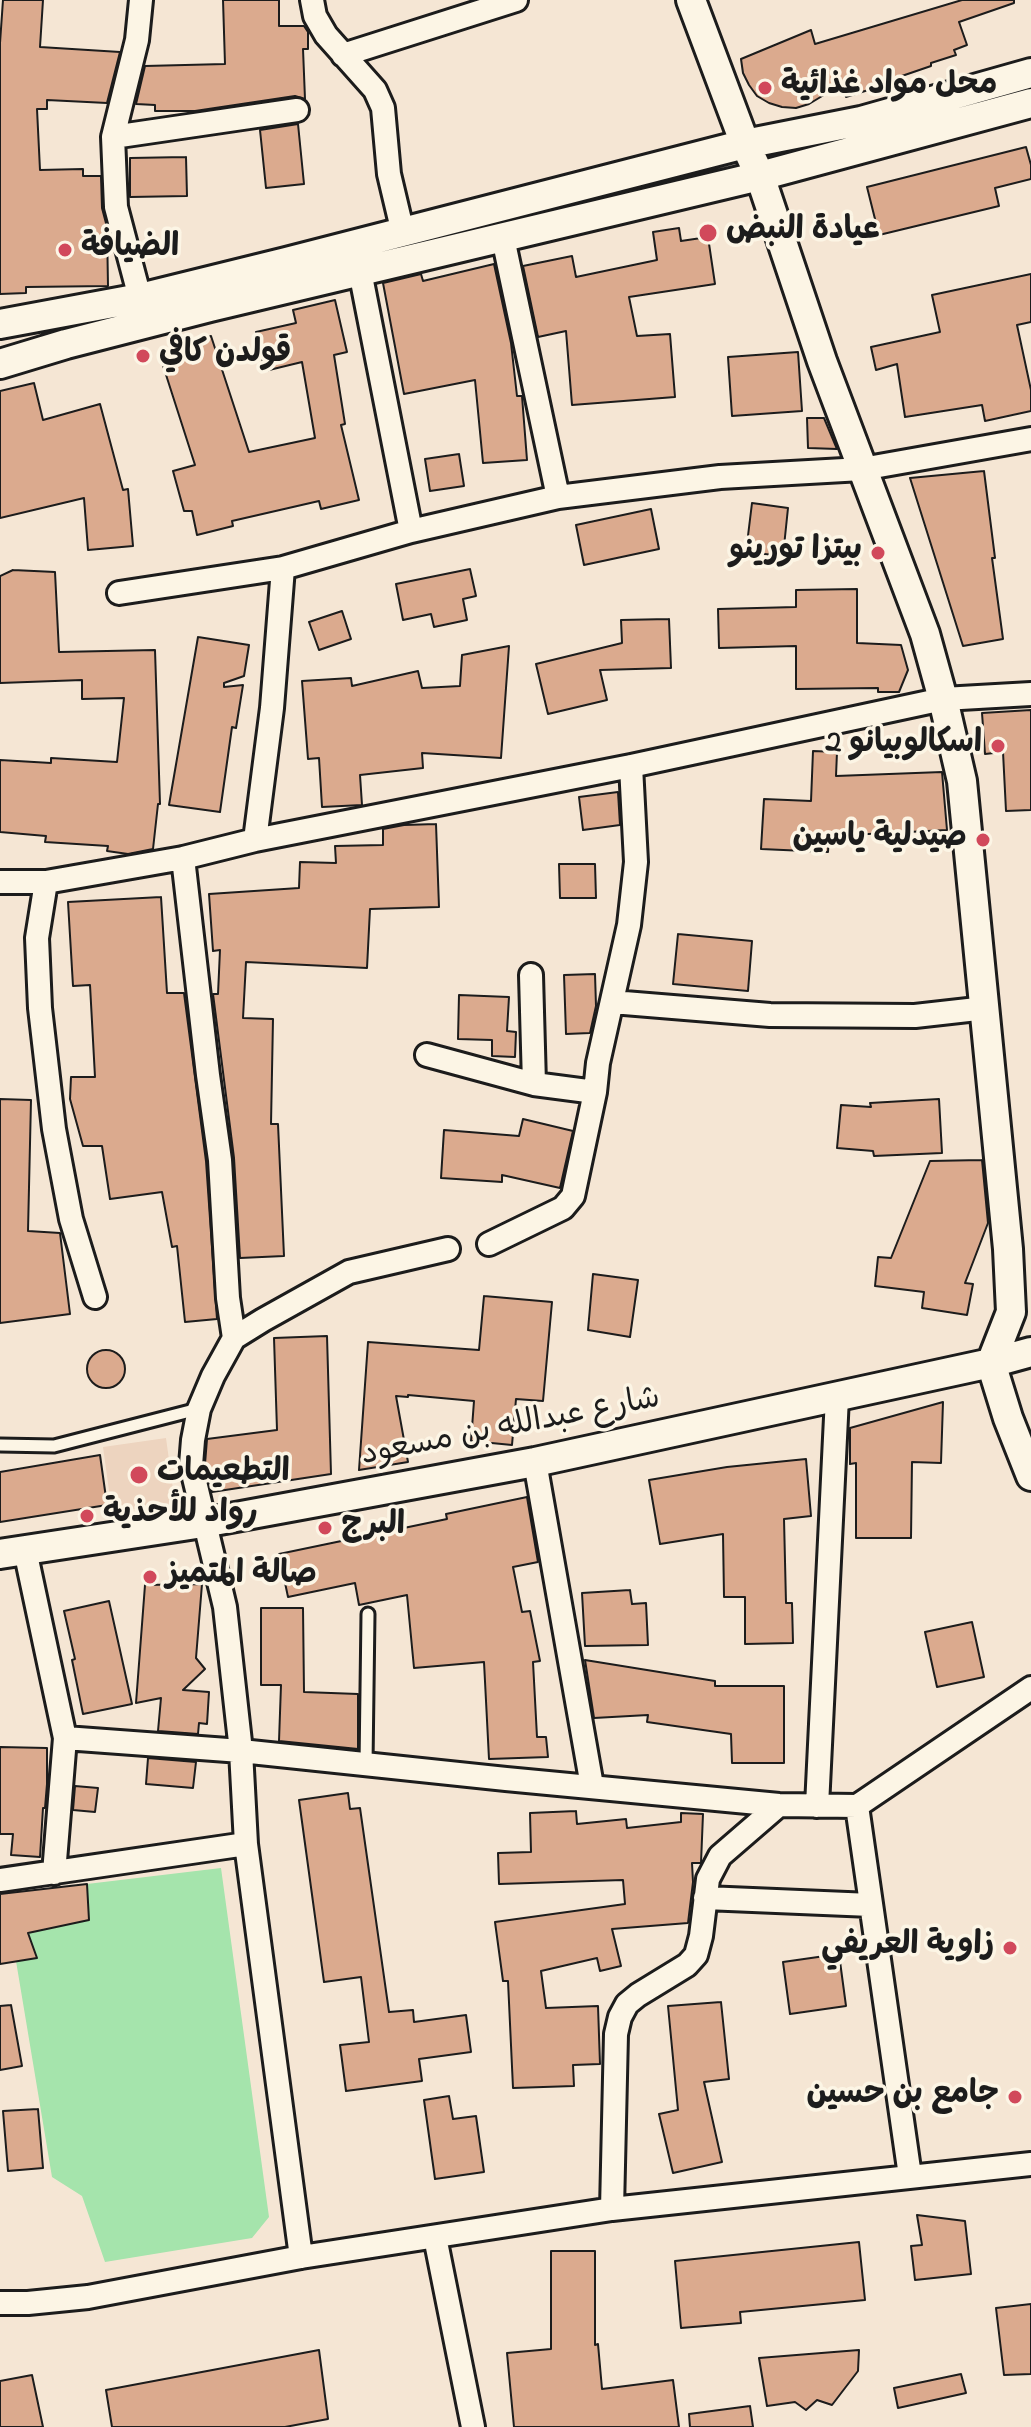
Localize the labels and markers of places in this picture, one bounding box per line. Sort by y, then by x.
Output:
place label: محل مواد غذائية [781,69,997,107]
marker: محل مواد غذائية [756,79,774,97]
place label: عيادة النبض [726,214,880,252]
marker: عيادة النبض [697,222,719,244]
place label: الضيافة [81,231,179,269]
marker: الضيافة [56,241,74,259]
place label: قولدن كافي [159,337,291,375]
marker: قولدن كافي [134,347,152,365]
place label: بيتزا تورينو [729,534,862,572]
marker: بيتزا تورينو [869,544,887,562]
place label: اسكالوبيانو 2 [825,727,982,765]
marker: اسكالوبيانو 2 [989,737,1007,755]
place label: صيدلية ياسين [792,821,967,859]
marker: صيدلية ياسين [974,831,992,849]
place label: التطعيمات [157,1456,290,1494]
marker: التطعيمات [128,1464,150,1486]
place label: رواد للأحذية [103,1497,258,1535]
marker: رواد للأحذية [78,1507,96,1525]
place label: البرج [341,1509,405,1547]
marker: البرج [316,1519,334,1537]
place label: صالة المتميز [166,1558,317,1596]
marker: صالة المتميز [141,1568,159,1586]
place label: زاوية العريفي [821,1929,994,1967]
marker: زاوية العريفي [1001,1939,1019,1957]
place label: جامع بن حسين [807,2078,999,2116]
marker: جامع بن حسين [1006,2088,1024,2106]

